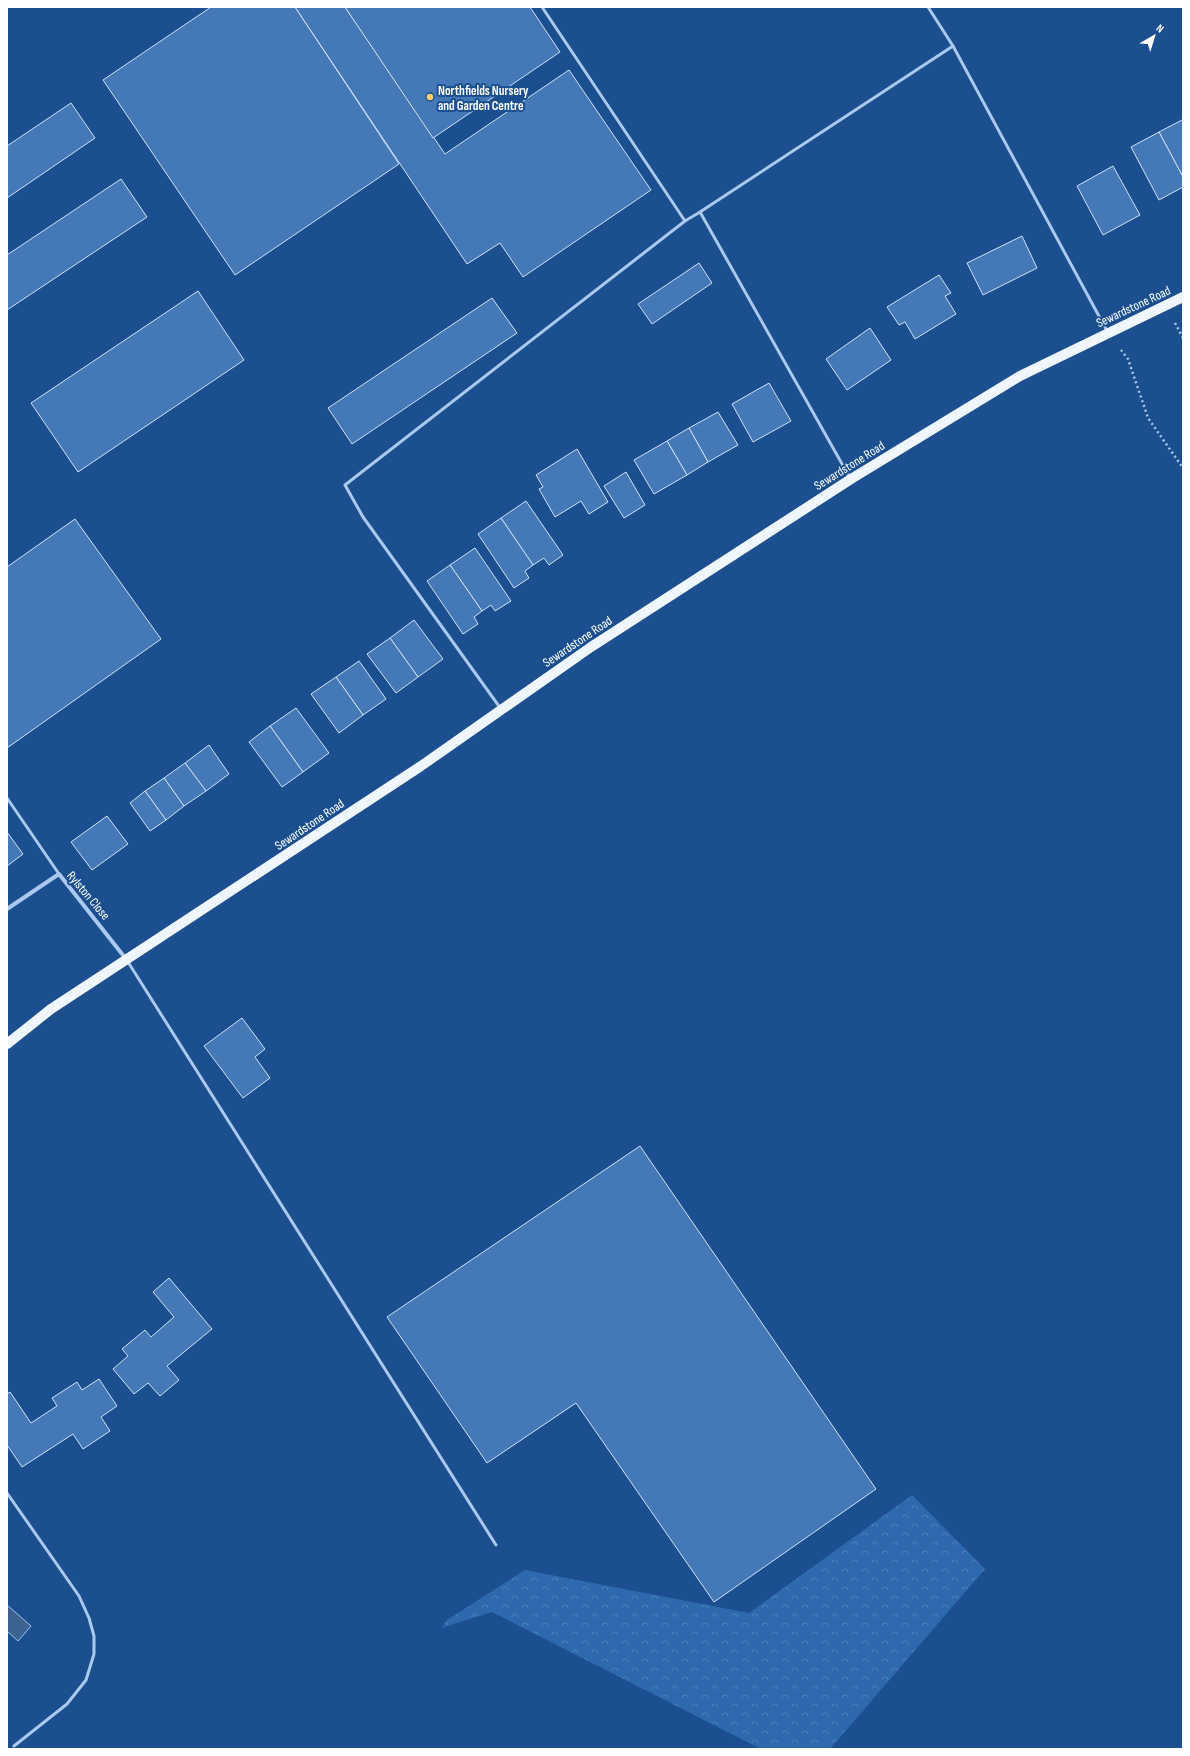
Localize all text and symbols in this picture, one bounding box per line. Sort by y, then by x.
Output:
north arrow [1134,16,1174,56]
text: N [1154,22,1166,36]
place label: Northfields Nursery and Garden Centre [438,83,529,114]
marker: Northfields Nursery and Garden Centre [425,92,435,102]
street label: Sewardstone Road [1094,283,1173,331]
street label: Sewardstone Road [811,438,888,494]
street label: Sewardstone Road [540,613,615,671]
street label: Sewardstone Road [272,796,347,854]
street label: Rylston Close [63,868,113,923]

